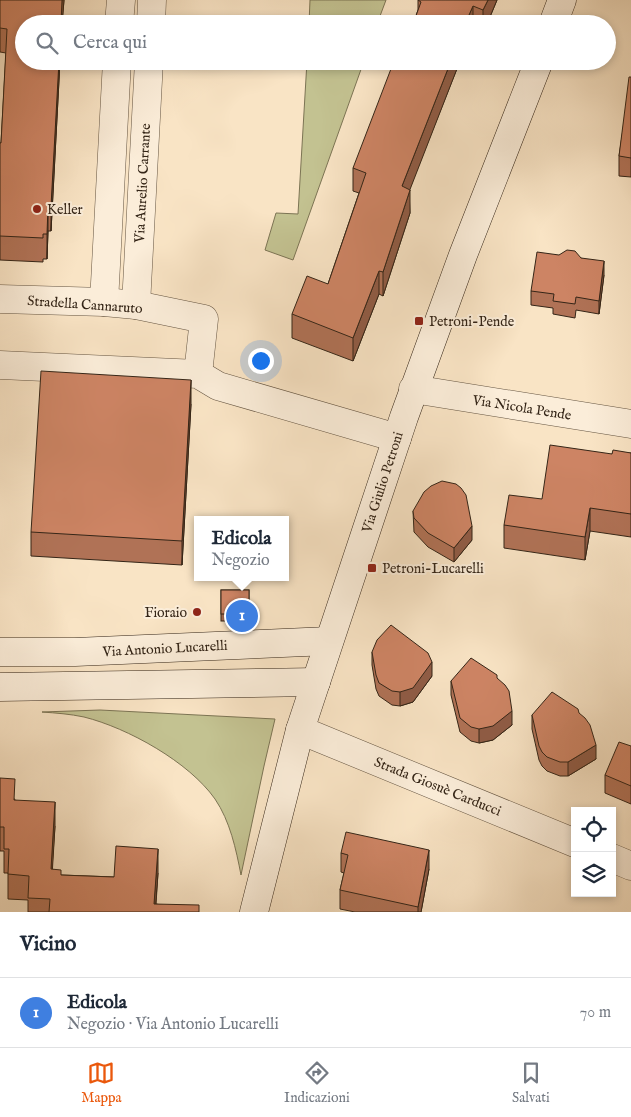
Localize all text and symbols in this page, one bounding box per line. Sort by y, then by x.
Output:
search box [15,15,616,70]
icon: search [33,29,61,57]
text: Cerca qui [73,31,147,55]
street label: Via Aurelio Carrante [131,122,155,244]
place label: Keller [47,201,83,219]
marker: Keller [31,203,43,215]
street label: Stradella Cannaruto [27,292,144,318]
place label: Petroni-Pende [429,313,515,331]
marker: Petroni-Pende [413,315,425,327]
your location [248,348,274,374]
street label: Via Nicola Pende [470,391,573,425]
street label: Via Giulio Petroni [358,429,408,536]
popup [194,516,289,581]
text: Edicola [211,527,272,551]
text: Negozio [211,551,270,571]
place label: Petroni-Lucarelli [382,560,484,578]
marker: Petroni-Lucarelli [366,562,378,574]
pin: 1 [226,597,258,635]
place label: Fioraio [145,604,187,622]
marker: Fioraio [191,606,203,618]
street label: Via Antonio Lucarelli [101,637,228,661]
street label: Strada Giosuè Carducci [371,753,504,821]
map controls [571,807,616,897]
button: locate [571,807,616,852]
button: layers [571,852,616,897]
text: Vicino [20,931,76,958]
text: Edicola [67,991,127,1015]
text: 1 [33,1003,39,1023]
text: 70 m [580,1003,611,1023]
text: Negozio · Via Antonio Lucarelli [67,1015,279,1035]
tab: Mappa [81,1059,122,1107]
tab: Indicazioni [284,1059,350,1107]
tab: Salvati [512,1059,550,1107]

